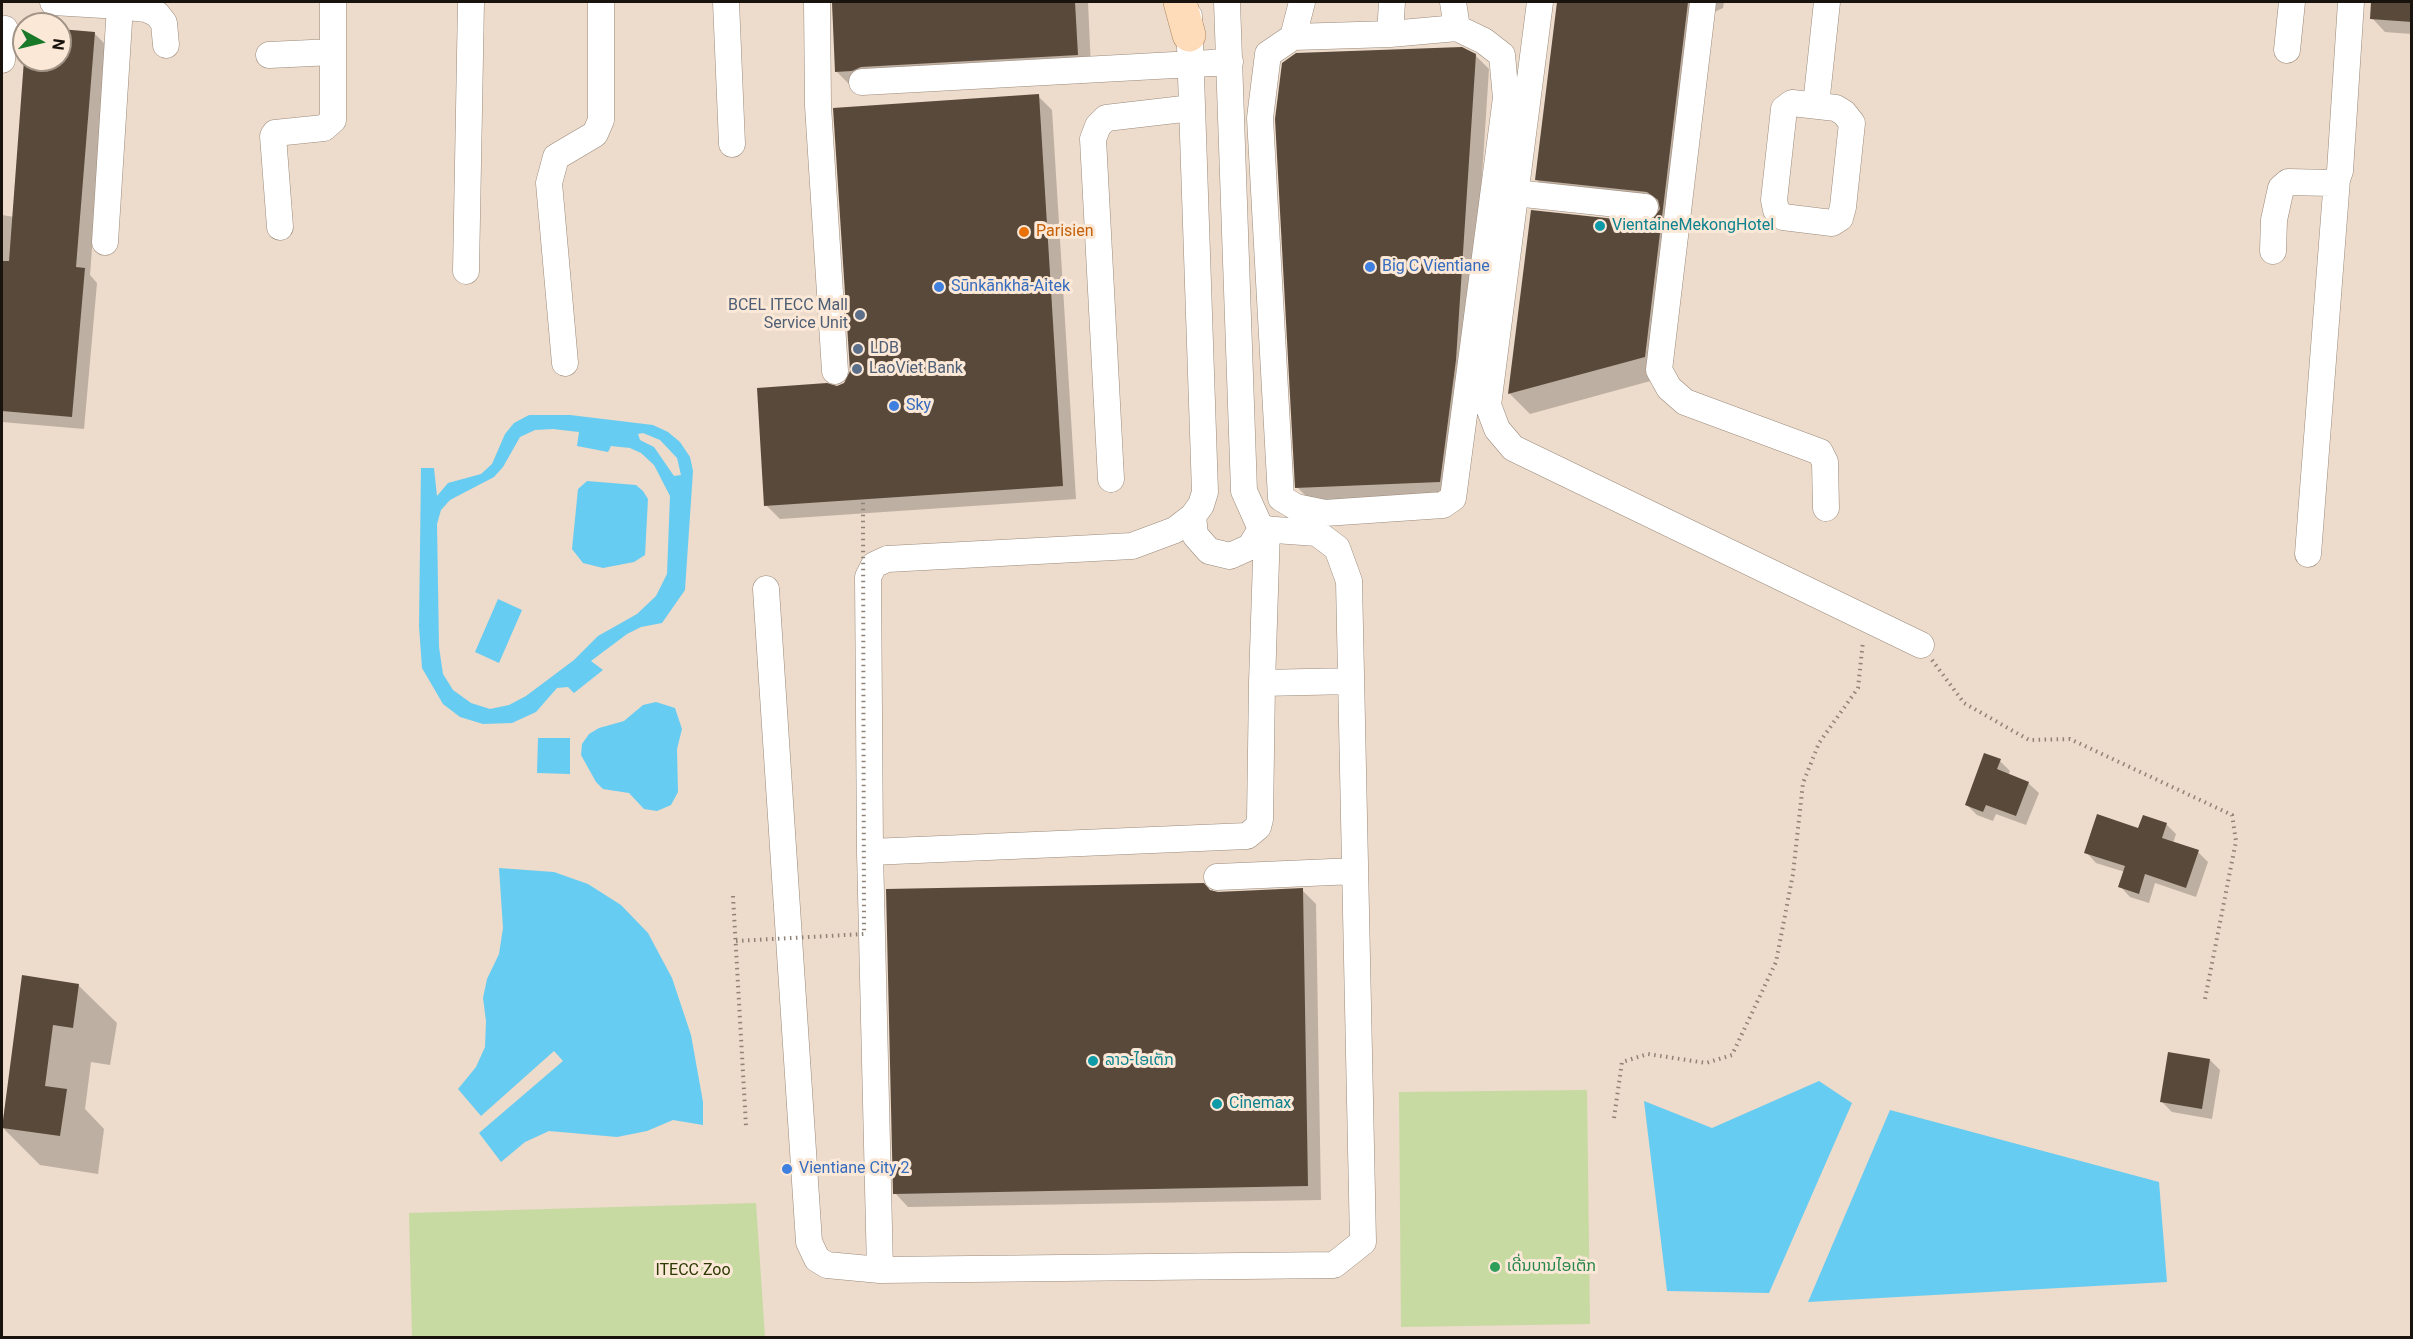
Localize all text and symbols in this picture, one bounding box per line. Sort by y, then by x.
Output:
north arrow [12,12,72,72]
text: N [48,37,69,51]
place label: VientaineMekongHotel [1612,216,1774,236]
marker: VientaineMekongHotel [1593,219,1607,233]
place label: Parisien [1036,222,1093,242]
marker: Parisien [1017,225,1031,239]
place label: Big C Vientiane [1382,257,1490,277]
marker: Big C Vientiane [1363,260,1377,274]
place label: Sūnkānkhā-Aitek [951,277,1070,297]
marker: Sūnkānkhā-Aitek [932,280,946,294]
place label: BCEL ITECC Mall Service Unit [728,296,848,334]
marker: BCEL ITECC Mall Service Unit [853,308,867,322]
place label: LDB [870,339,899,359]
marker: LDB [851,342,865,356]
place label: LaoViet Bank [869,359,963,379]
marker: LaoViet Bank [850,362,864,376]
place label: Sky [906,396,931,416]
marker: Sky [887,399,901,413]
place label: ລາວ-ໄອເຕັກ [1105,1051,1174,1071]
marker: ລາວ-ໄອເຕັກ [1086,1054,1100,1068]
place label: Cinemax [1229,1094,1291,1114]
marker: Cinemax [1210,1097,1224,1111]
place label: Vientiane City 2 [799,1159,910,1179]
marker: Vientiane City 2 [780,1162,794,1176]
place label: ເດີ່ນບານໄອເຕັກ [1507,1257,1596,1277]
marker: ເດີ່ນບານໄອເຕັກ [1488,1260,1502,1274]
park label: ITECC Zoo [655,1261,731,1281]

